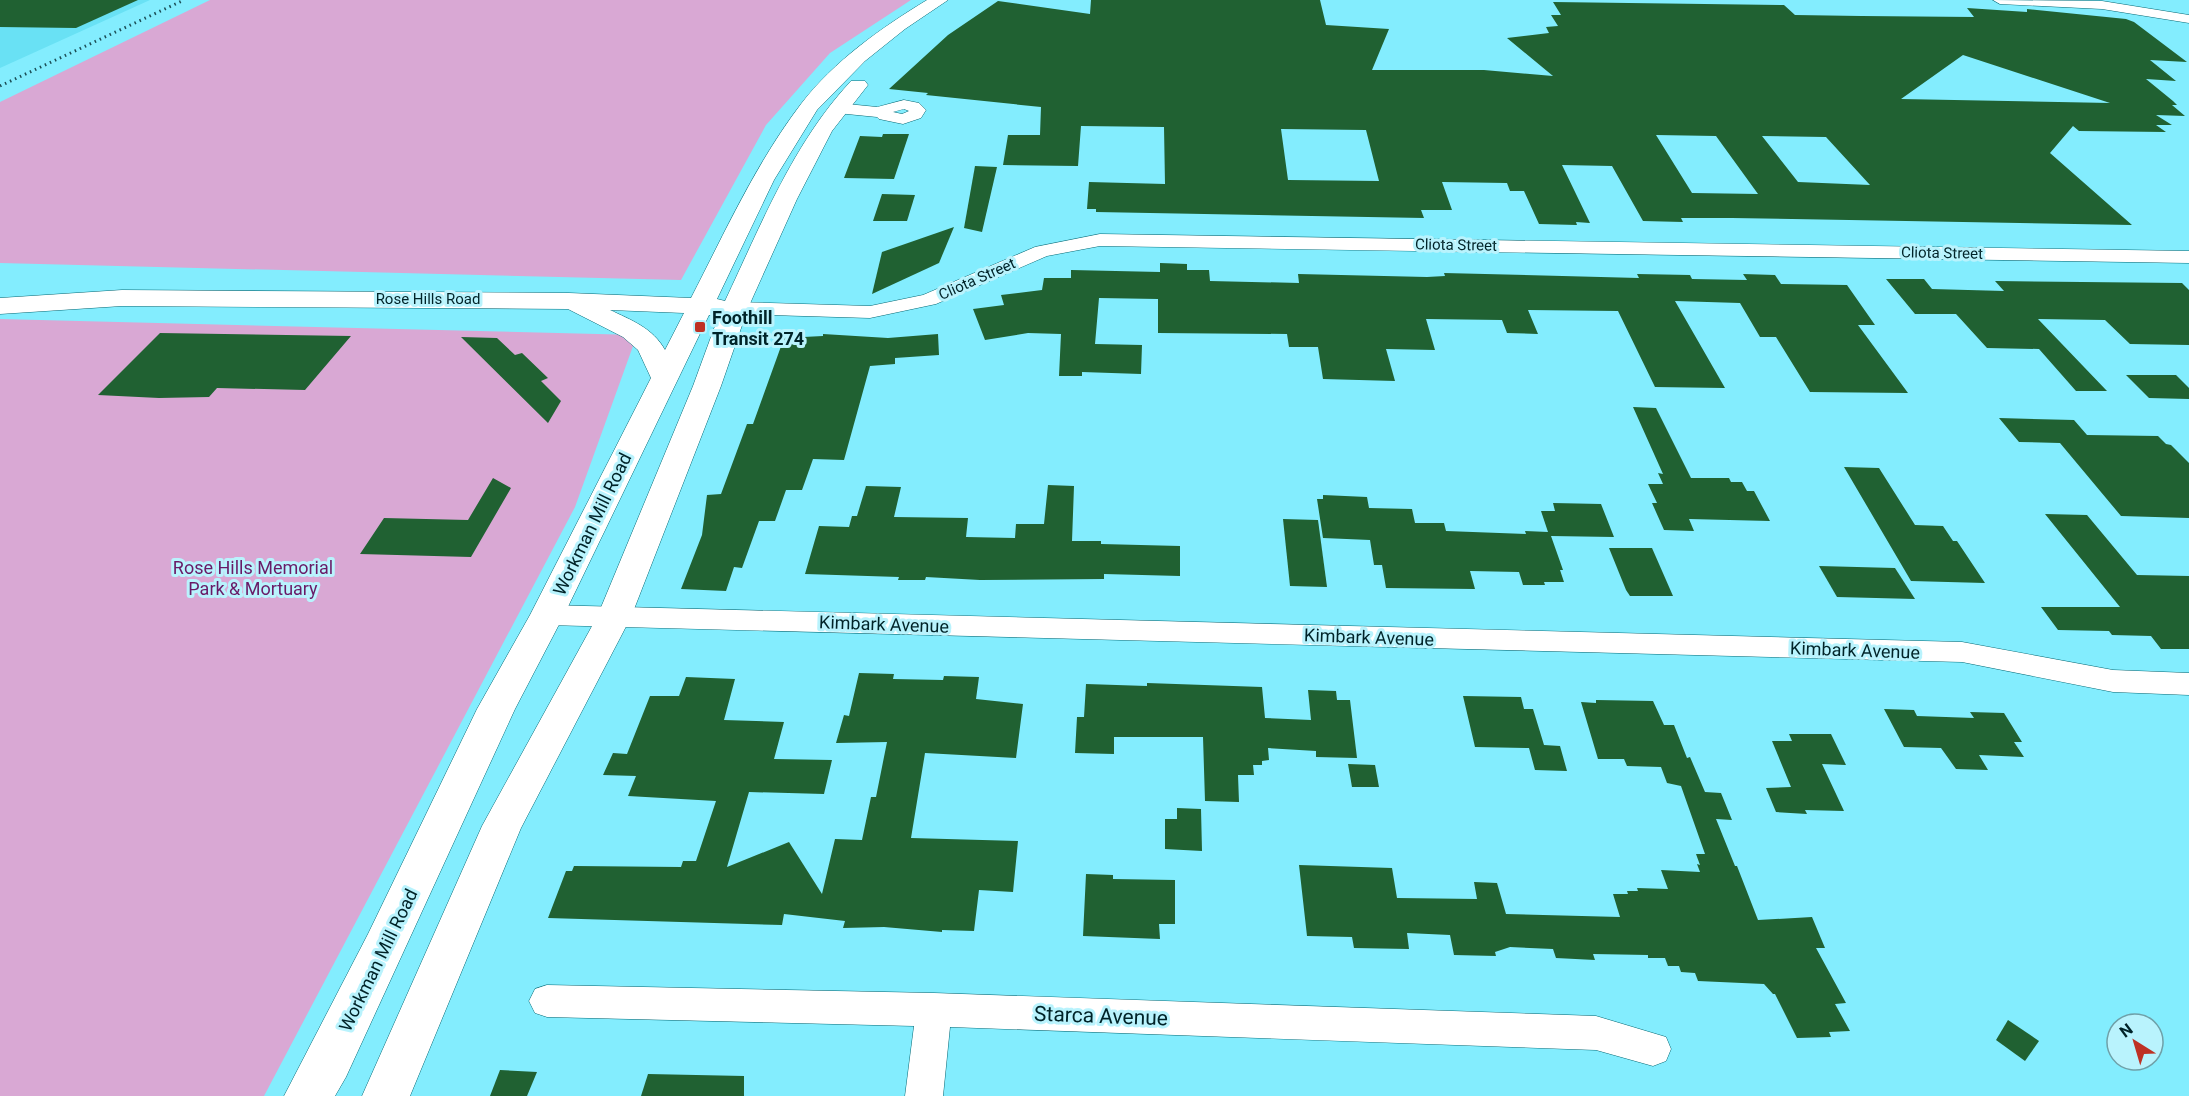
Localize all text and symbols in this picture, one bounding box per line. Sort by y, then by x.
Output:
street label: Cliota Street [1415,235,1497,255]
street label: Cliota Street [1901,243,1983,263]
street label: Cliota Street [936,254,1018,304]
street label: Rose Hills Road [376,290,480,308]
place label: Foothill Transit 274 [712,307,804,349]
marker: Foothill Transit 274 [693,320,707,334]
street label: Workman Mill Road [548,449,636,599]
park label: Rose Hills Memorial Park & Mortuary [173,557,333,599]
street label: Kimbark Avenue [819,611,949,637]
street label: Kimbark Avenue [1304,624,1434,650]
street label: Kimbark Avenue [1790,637,1920,663]
street label: Workman Mill Road [334,885,422,1035]
street label: Starca Avenue [1034,1002,1168,1030]
north arrow [2105,1012,2165,1072]
text: N [2116,1019,2137,1041]

